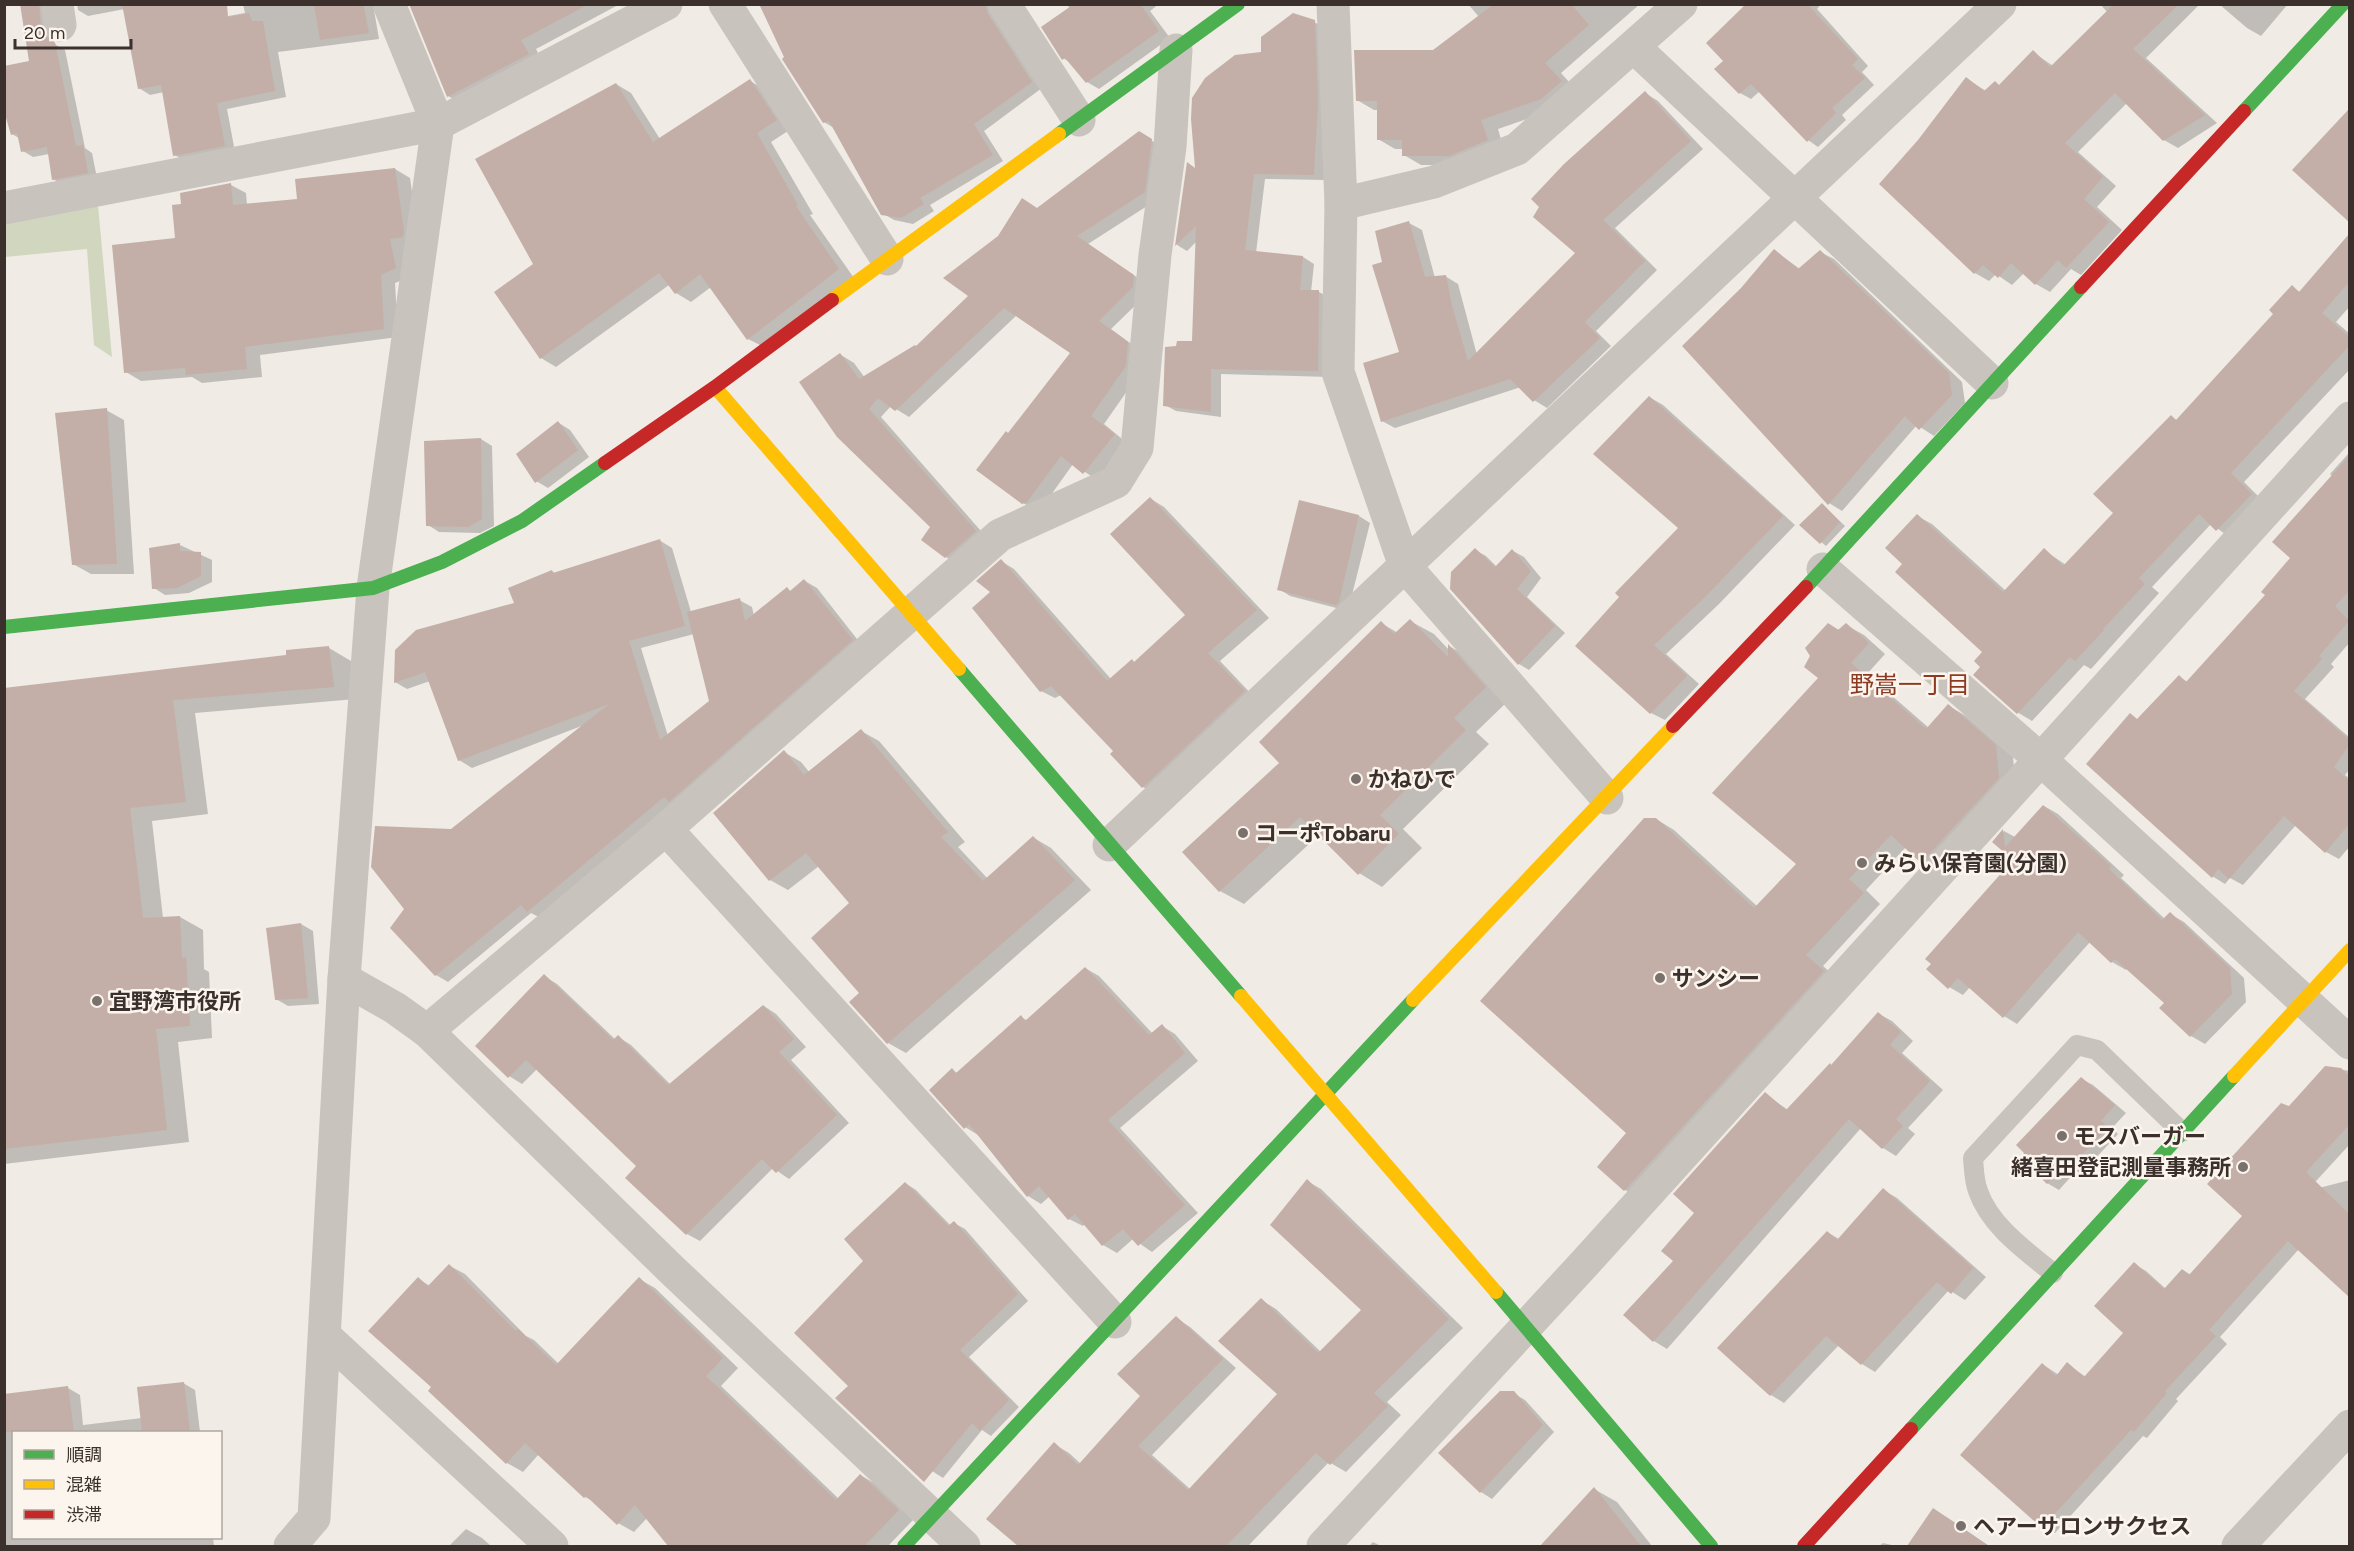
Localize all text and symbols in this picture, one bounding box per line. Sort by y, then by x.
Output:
scale bar [15,12,130,50]
text: 20 m [24,22,65,44]
district label: 野嵩一丁目 [1850,670,1970,699]
place label: かねひで [1368,766,1456,793]
marker: かねひで [1349,772,1363,786]
place label: コーポTobaru [1255,820,1391,847]
marker: コーポTobaru [1236,826,1250,840]
place label: みらい保育園(分園) [1874,850,2067,877]
marker: みらい保育園(分園) [1855,856,1869,870]
place label: サンシー [1672,965,1760,992]
marker: サンシー [1653,971,1667,985]
place label: 宜野湾市役所 [109,988,241,1015]
marker: 宜野湾市役所 [90,994,104,1008]
place label: モスバーガー [2074,1123,2206,1150]
marker: モスバーガー [2055,1129,2069,1143]
place label: 緒喜田登記測量事務所 [2011,1154,2231,1181]
marker: 緒喜田登記測量事務所 [2236,1160,2250,1174]
legend [12,1431,222,1539]
text: 順調 [66,1444,102,1466]
text: 混雑 [66,1474,102,1496]
text: 渋滞 [66,1504,102,1526]
place label: ヘアーサロンサクセス [1973,1513,2191,1540]
marker: ヘアーサロンサクセス [1954,1519,1968,1533]

